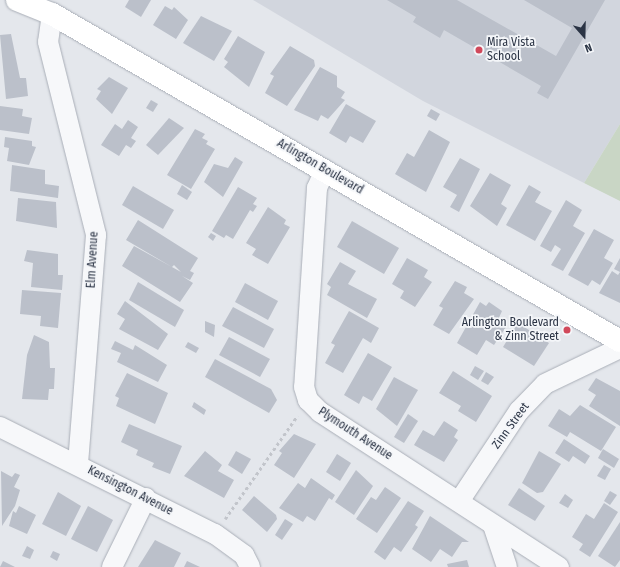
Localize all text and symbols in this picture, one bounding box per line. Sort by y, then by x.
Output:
north arrow [564,16,604,56]
place label: Mira Vista School [487,36,535,64]
text: N [583,41,594,55]
marker: Mira Vista School [474,45,484,55]
street label: Arlington Boulevard [274,136,366,198]
street label: Elm Avenue [84,231,102,289]
place label: Arlington Boulevard & Zinn Street [462,316,559,344]
marker: Arlington Boulevard & Zinn Street [562,325,572,335]
street label: Zinn Street [489,400,533,452]
street label: Plymouth Avenue [315,405,395,463]
street label: Kensington Avenue [85,463,175,519]

